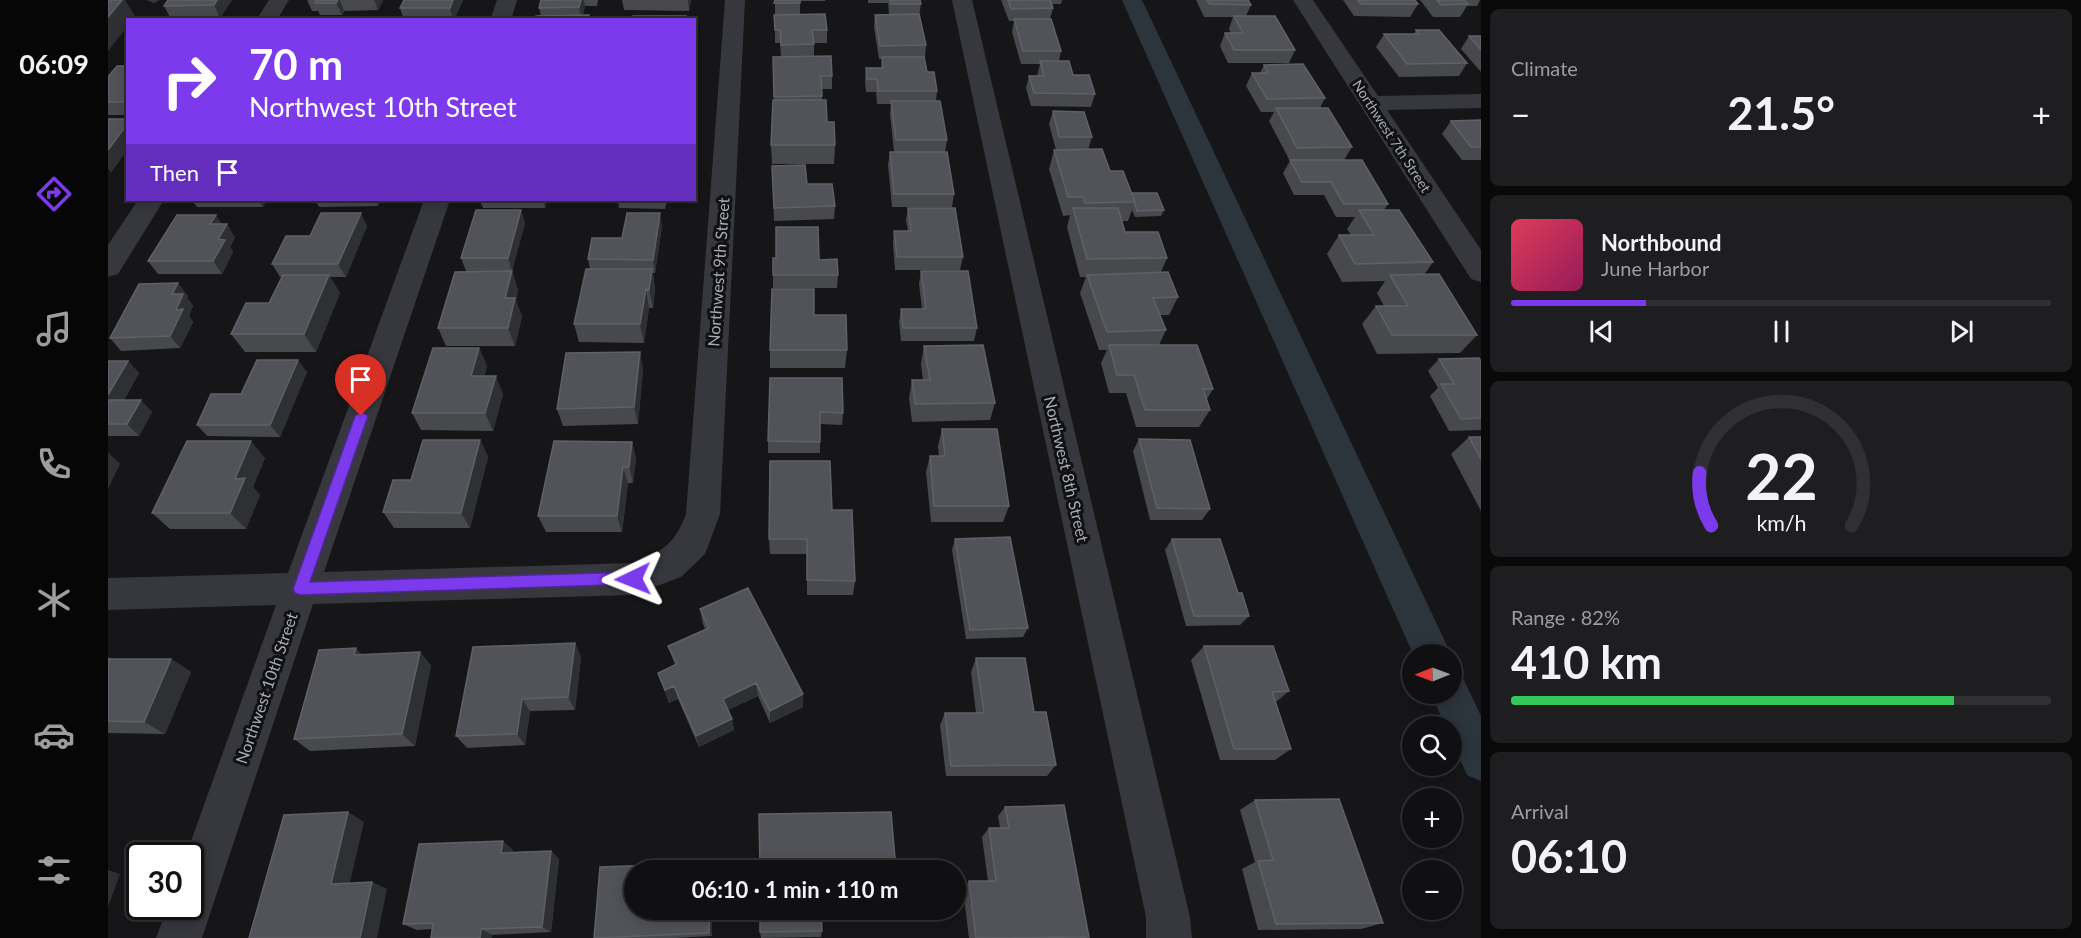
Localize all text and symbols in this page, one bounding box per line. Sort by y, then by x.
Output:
text: 70 m [249,39,343,89]
icon: right [150,42,228,120]
text: 06:09 [19,47,89,80]
text: Climate [1511,56,1578,80]
street label: Northwest 7th Street [1349,77,1435,195]
text: 21.5° [1727,86,1835,140]
text: Northwest 10th Street [249,90,517,123]
text: − [1511,94,1530,134]
text: + [2032,94,2051,134]
icon: arrive [211,156,244,189]
text: Then [150,159,199,186]
icon: directions [33,173,75,215]
street label: Northwest 9th Street [703,197,733,347]
text: Northbound [1601,229,1721,256]
text: June Harbor [1601,256,1709,280]
icon: music [33,308,75,350]
icon: previous [1585,315,1618,348]
icon: pause [1765,315,1798,348]
icon: next [1945,315,1978,348]
pin [335,354,386,416]
icon: arrive [344,363,377,396]
street label: Northwest 8th Street [1041,394,1093,544]
text: 22 [1745,438,1817,513]
icon: phone [33,443,75,485]
text: km/h [1756,510,1806,536]
position arrow [601,547,665,611]
icon: climate [33,579,75,621]
text: Range · 82% [1511,605,1620,629]
street label: Northwest 10th Street [231,610,301,766]
text: 410 km [1511,635,1662,689]
north arrow [1402,644,1462,704]
map controls [1402,644,1462,920]
icon: car [33,714,75,756]
button: search [1402,716,1462,776]
button: + [1402,788,1462,848]
text: Arrival [1511,799,1569,823]
text: 06:10 [1511,829,1627,883]
speed limit sign: 30 [126,842,204,920]
icon: filters [33,849,75,891]
button: − [1402,860,1462,920]
text: 06:10 · 1 min · 110 m [692,876,898,903]

